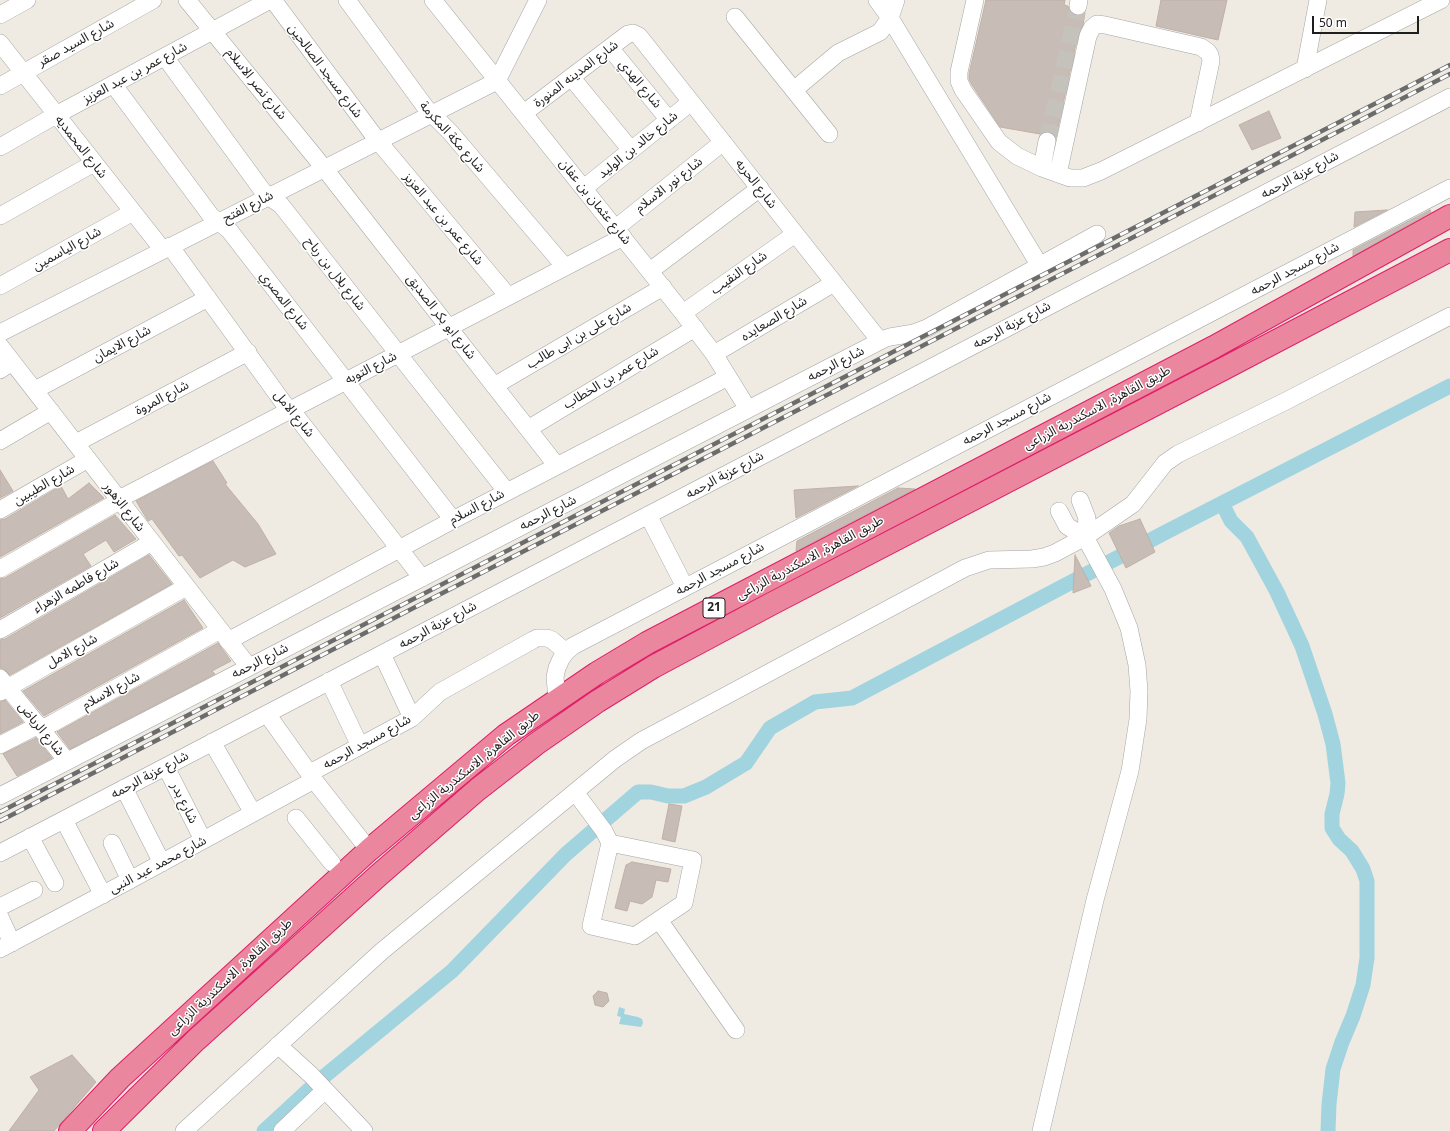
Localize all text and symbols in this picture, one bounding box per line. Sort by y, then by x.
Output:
scale bar [1314,8,1421,34]
text: 50 m [1319,14,1347,31]
street label: شارع السيد صقر [35,16,117,70]
street label: شارع مسجد الصالحين [285,21,365,121]
street label: شارع المدينه المنورة [531,37,621,111]
street label: شارع عمر بن عبد العزيز [80,39,190,107]
street label: شارع نصر الاسلام [222,45,290,123]
street label: شارع الهدي [615,57,665,111]
street label: شارع مكة المكرمة [416,98,488,176]
street label: شارع خالد بن الوليد [595,108,681,182]
street label: شارع المحمديه [52,112,110,182]
street label: شارع عزبة الرحمه [1258,148,1342,202]
street label: شارع نور الاسلام [632,154,706,216]
street label: شارع عثمان بن عفان [556,156,634,248]
street label: شارع الحريه [732,156,780,212]
street label: شارع عمر بن عبد العزيز [400,170,486,268]
street label: شارع الفتح [220,188,276,226]
street label: شارع الياسمين [30,224,104,274]
street label: شارع بلال بن رباح [302,234,368,314]
street label: شارع مسجد الرحمه [1248,239,1342,299]
street label: شارع النقيب [708,248,770,298]
street label: شارع المصري [256,269,312,333]
street label: شارع ابو بكر الصديق [403,271,479,363]
street label: شارع الصعايده [738,293,810,345]
street label: شارع عزبة الرحمه [970,298,1054,352]
street label: شارع على بن ابى طالب [524,300,634,372]
street label: شارع الايمان [90,322,154,366]
street label: شارع عمر بن الخطاب [561,343,661,413]
street label: شارع الرحمه [805,343,867,385]
street label: شارع التوبه [343,348,399,388]
street label: طريق القاهرة, الاسكندرية الزراعى [1021,363,1173,453]
street label: شارع المروة [132,377,192,419]
street label: شارع الامل [270,387,318,441]
street label: شارع مسجد الرحمه [960,389,1054,449]
street label: شارع عزبة الرحمه [683,448,767,502]
street label: شارع الطيبين [11,461,77,509]
street label: شارع الزهور [100,479,148,535]
street label: شارع السلام [447,486,507,528]
street label: شارع الرحمه [517,492,579,534]
street label: طريق القاهرة, الاسكندرية الزراعى [734,513,886,603]
street label: شارع مسجد الرحمه [673,539,767,599]
street label: شارع فاطمه الزهراء [30,555,122,617]
street label: شارع عزبة الرحمه [396,598,480,652]
road number: 21 [703,598,725,618]
street label: شارع الامل [44,631,100,671]
street label: شارع الرحمه [229,640,291,682]
street label: شارع الاسلام [79,669,143,713]
street label: شارع الرياض [15,699,67,759]
street label: طريق القاهرة, الاسكندرية الزراعى [405,707,543,823]
street label: شارع مسجد الرحمه [320,711,414,773]
street label: شارع عزبة الرحمه [108,748,192,802]
street label: شارع بدر [167,780,201,826]
street label: شارع محمد عبد النبى [107,833,209,897]
street label: طريق القاهرة, الاسكندرية الزراعى [165,915,295,1039]

